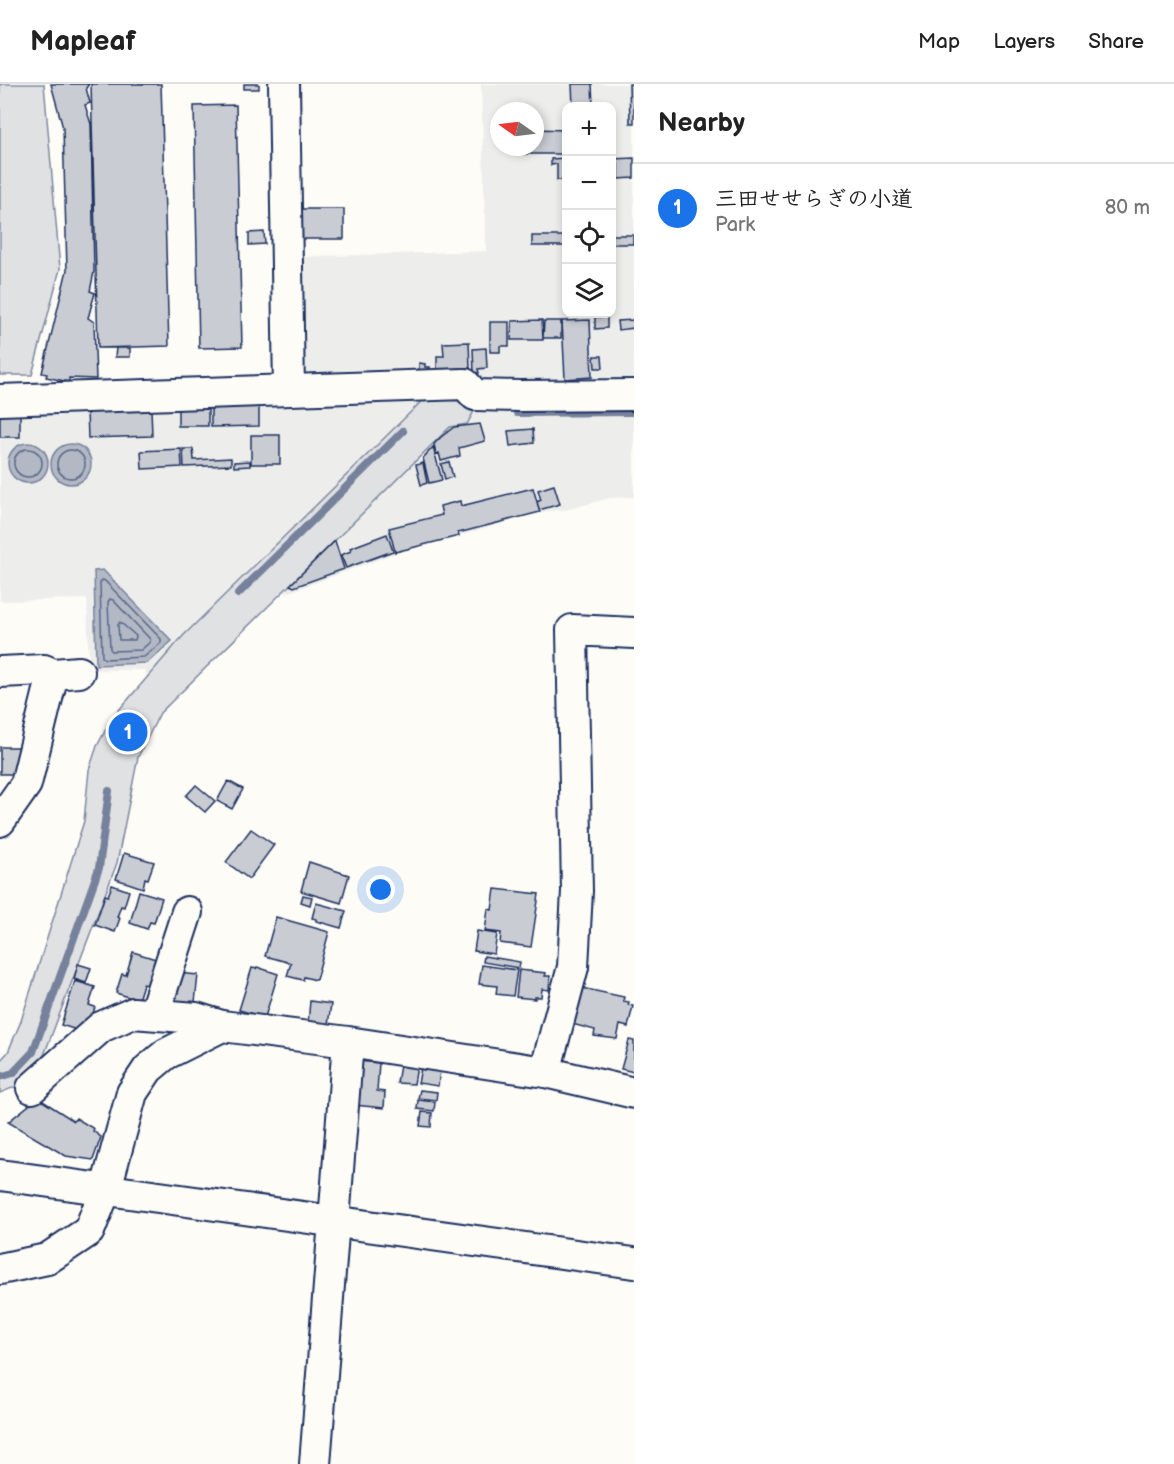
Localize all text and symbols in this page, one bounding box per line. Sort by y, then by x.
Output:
text: Mapleaf [30,25,136,58]
text: Map [918,29,960,54]
text: Layers [993,29,1055,54]
text: Share [1088,29,1144,54]
north arrow [490,102,544,156]
map controls [562,102,616,318]
button: + [562,102,616,156]
text: Nearby [658,108,745,139]
button: − [562,156,616,210]
text: 三田せせらぎの小道 [715,186,913,213]
text: 1 [673,196,682,220]
text: 80 m [1105,196,1150,220]
button: locate [562,210,616,264]
text: Park [715,213,755,237]
button: layers [562,264,616,318]
pin: 1 [108,710,148,754]
your location [366,875,395,904]

